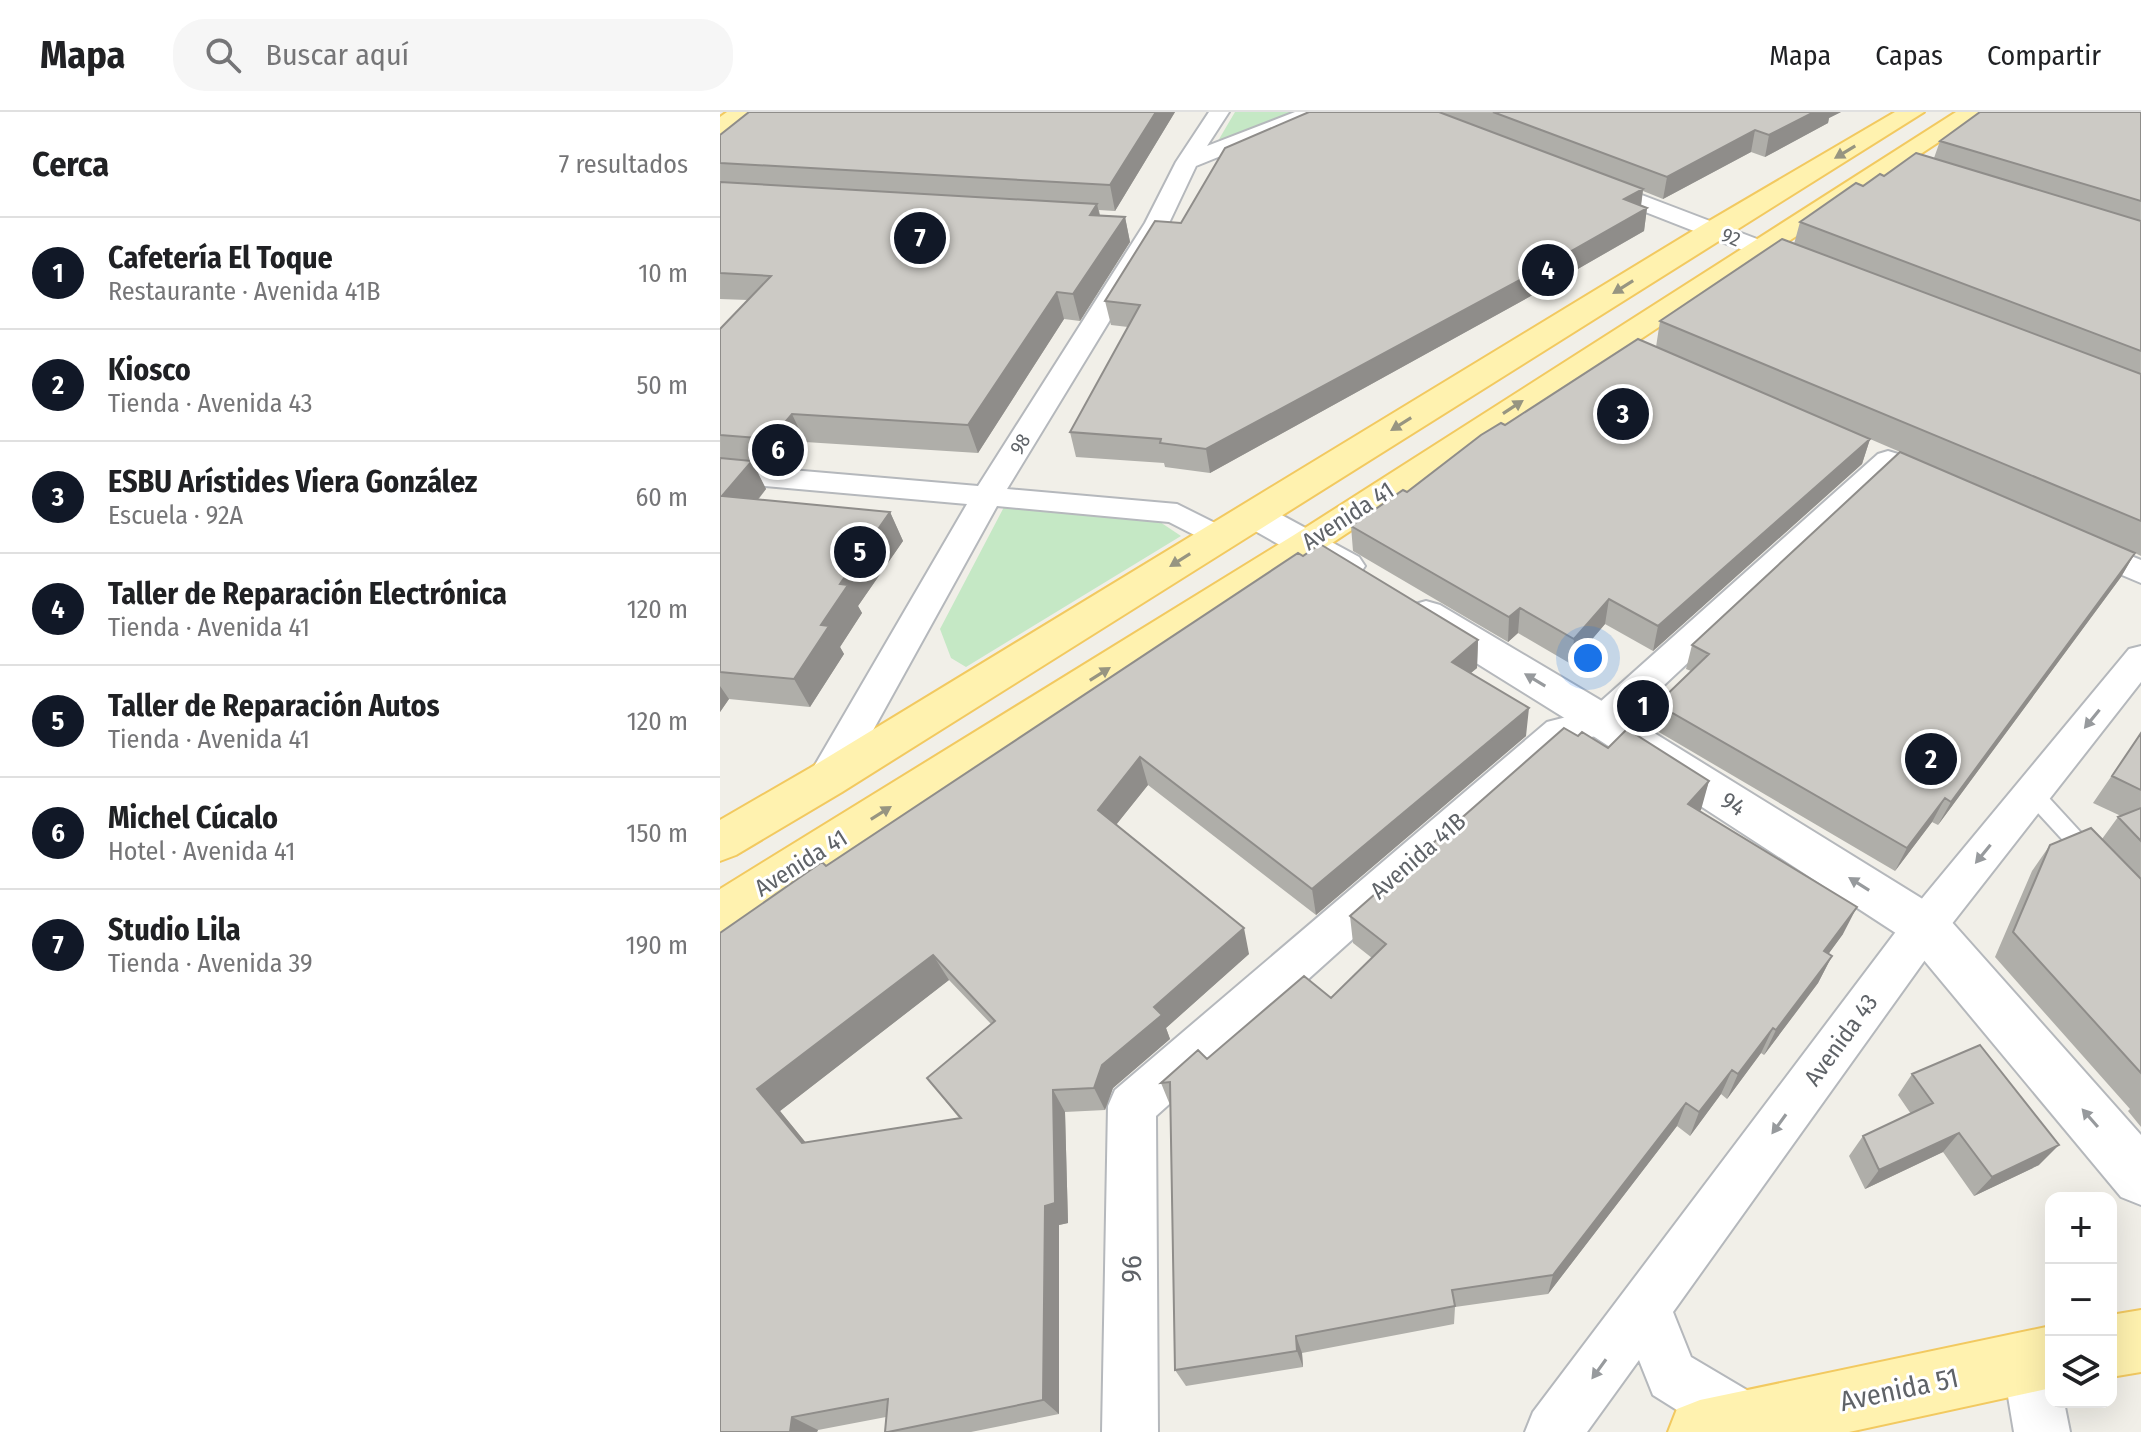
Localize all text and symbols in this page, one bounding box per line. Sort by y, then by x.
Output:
search box [173,19,733,91]
text: Mapa [40,32,125,78]
icon: search [201,33,245,77]
text: Buscar aquí [265,37,409,73]
text: Mapa [1769,39,1831,72]
text: Capas [1875,39,1943,72]
text: Compartir [1987,39,2101,72]
text: Cerca [32,144,109,185]
one-way arrow [1834,145,1856,159]
text: 7 resultados [559,149,688,180]
pin: 7 [894,208,946,268]
street label: 92 [1718,222,1744,252]
text: Cafetería El Toque [108,240,333,276]
pin: 4 [1522,240,1574,300]
text: 1 [53,258,64,289]
text: 10 m [638,258,688,289]
text: Restaurante · Avenida 41B [108,276,380,307]
one-way arrow [1612,279,1633,294]
text: Kiosco [108,352,191,388]
text: 2 [52,370,64,401]
text: 50 m [636,370,688,401]
pin: 3 [1597,384,1649,444]
text: Tienda · Avenida 43 [108,388,313,419]
one-way arrow [1502,400,1523,415]
one-way arrow [1391,416,1412,431]
pin: 6 [752,420,804,480]
street label: 98 [1005,429,1035,459]
text: ESBU Arístides Viera González [108,464,477,500]
street label: Avenida 41 [1297,476,1399,556]
text: 3 [52,482,64,513]
text: 60 m [635,482,688,513]
text: Escuela · 92A [108,500,243,531]
pin: 5 [834,522,886,582]
one-way arrow [1170,553,1191,568]
text: Taller de Reparación Electrónica [108,576,507,612]
text: 4 [51,594,65,625]
text: 120 m [627,594,688,625]
text: Tienda · Avenida 41 [108,612,310,643]
your location [1568,638,1608,678]
one-way arrow [1090,666,1111,681]
one-way arrow [1524,673,1546,687]
pin: 1 [1617,676,1669,736]
text: Taller de Reparación Autos [108,688,440,724]
text: 5 [52,706,64,737]
text: 120 m [627,706,688,737]
one-way arrow [2084,709,2101,729]
text: Tienda · Avenida 41 [108,724,310,755]
pin: 2 [1905,729,1957,789]
street label: 94 [1716,786,1750,822]
text: Michel Cúcalo [108,800,278,836]
one-way arrow [870,805,891,820]
street label: Avenida 41B [1365,807,1471,905]
text: 6 [51,818,65,849]
text: 150 m [626,818,688,849]
street label: Avenida 41 [750,824,852,902]
text: Hotel · Avenida 41 [108,836,295,867]
one-way arrow [1976,844,1992,864]
one-way arrow [1848,878,1870,892]
text: Studio Lila [108,912,241,948]
text: 7 [52,930,64,961]
text: 190 m [626,930,688,961]
text: Tienda · Avenida 39 [108,948,313,979]
street label: Avenida 43 [1798,989,1884,1091]
one-way arrow [2082,1108,2099,1128]
one-way arrow [1772,1114,1788,1135]
map controls [2045,1192,2117,1408]
button: + [2045,1192,2117,1264]
street label: 96 [1115,1255,1148,1283]
button: − [2045,1264,2117,1336]
button: layers [2045,1336,2117,1408]
one-way arrow [1592,1359,1607,1380]
street label: Avenida 51 [1837,1361,1961,1418]

